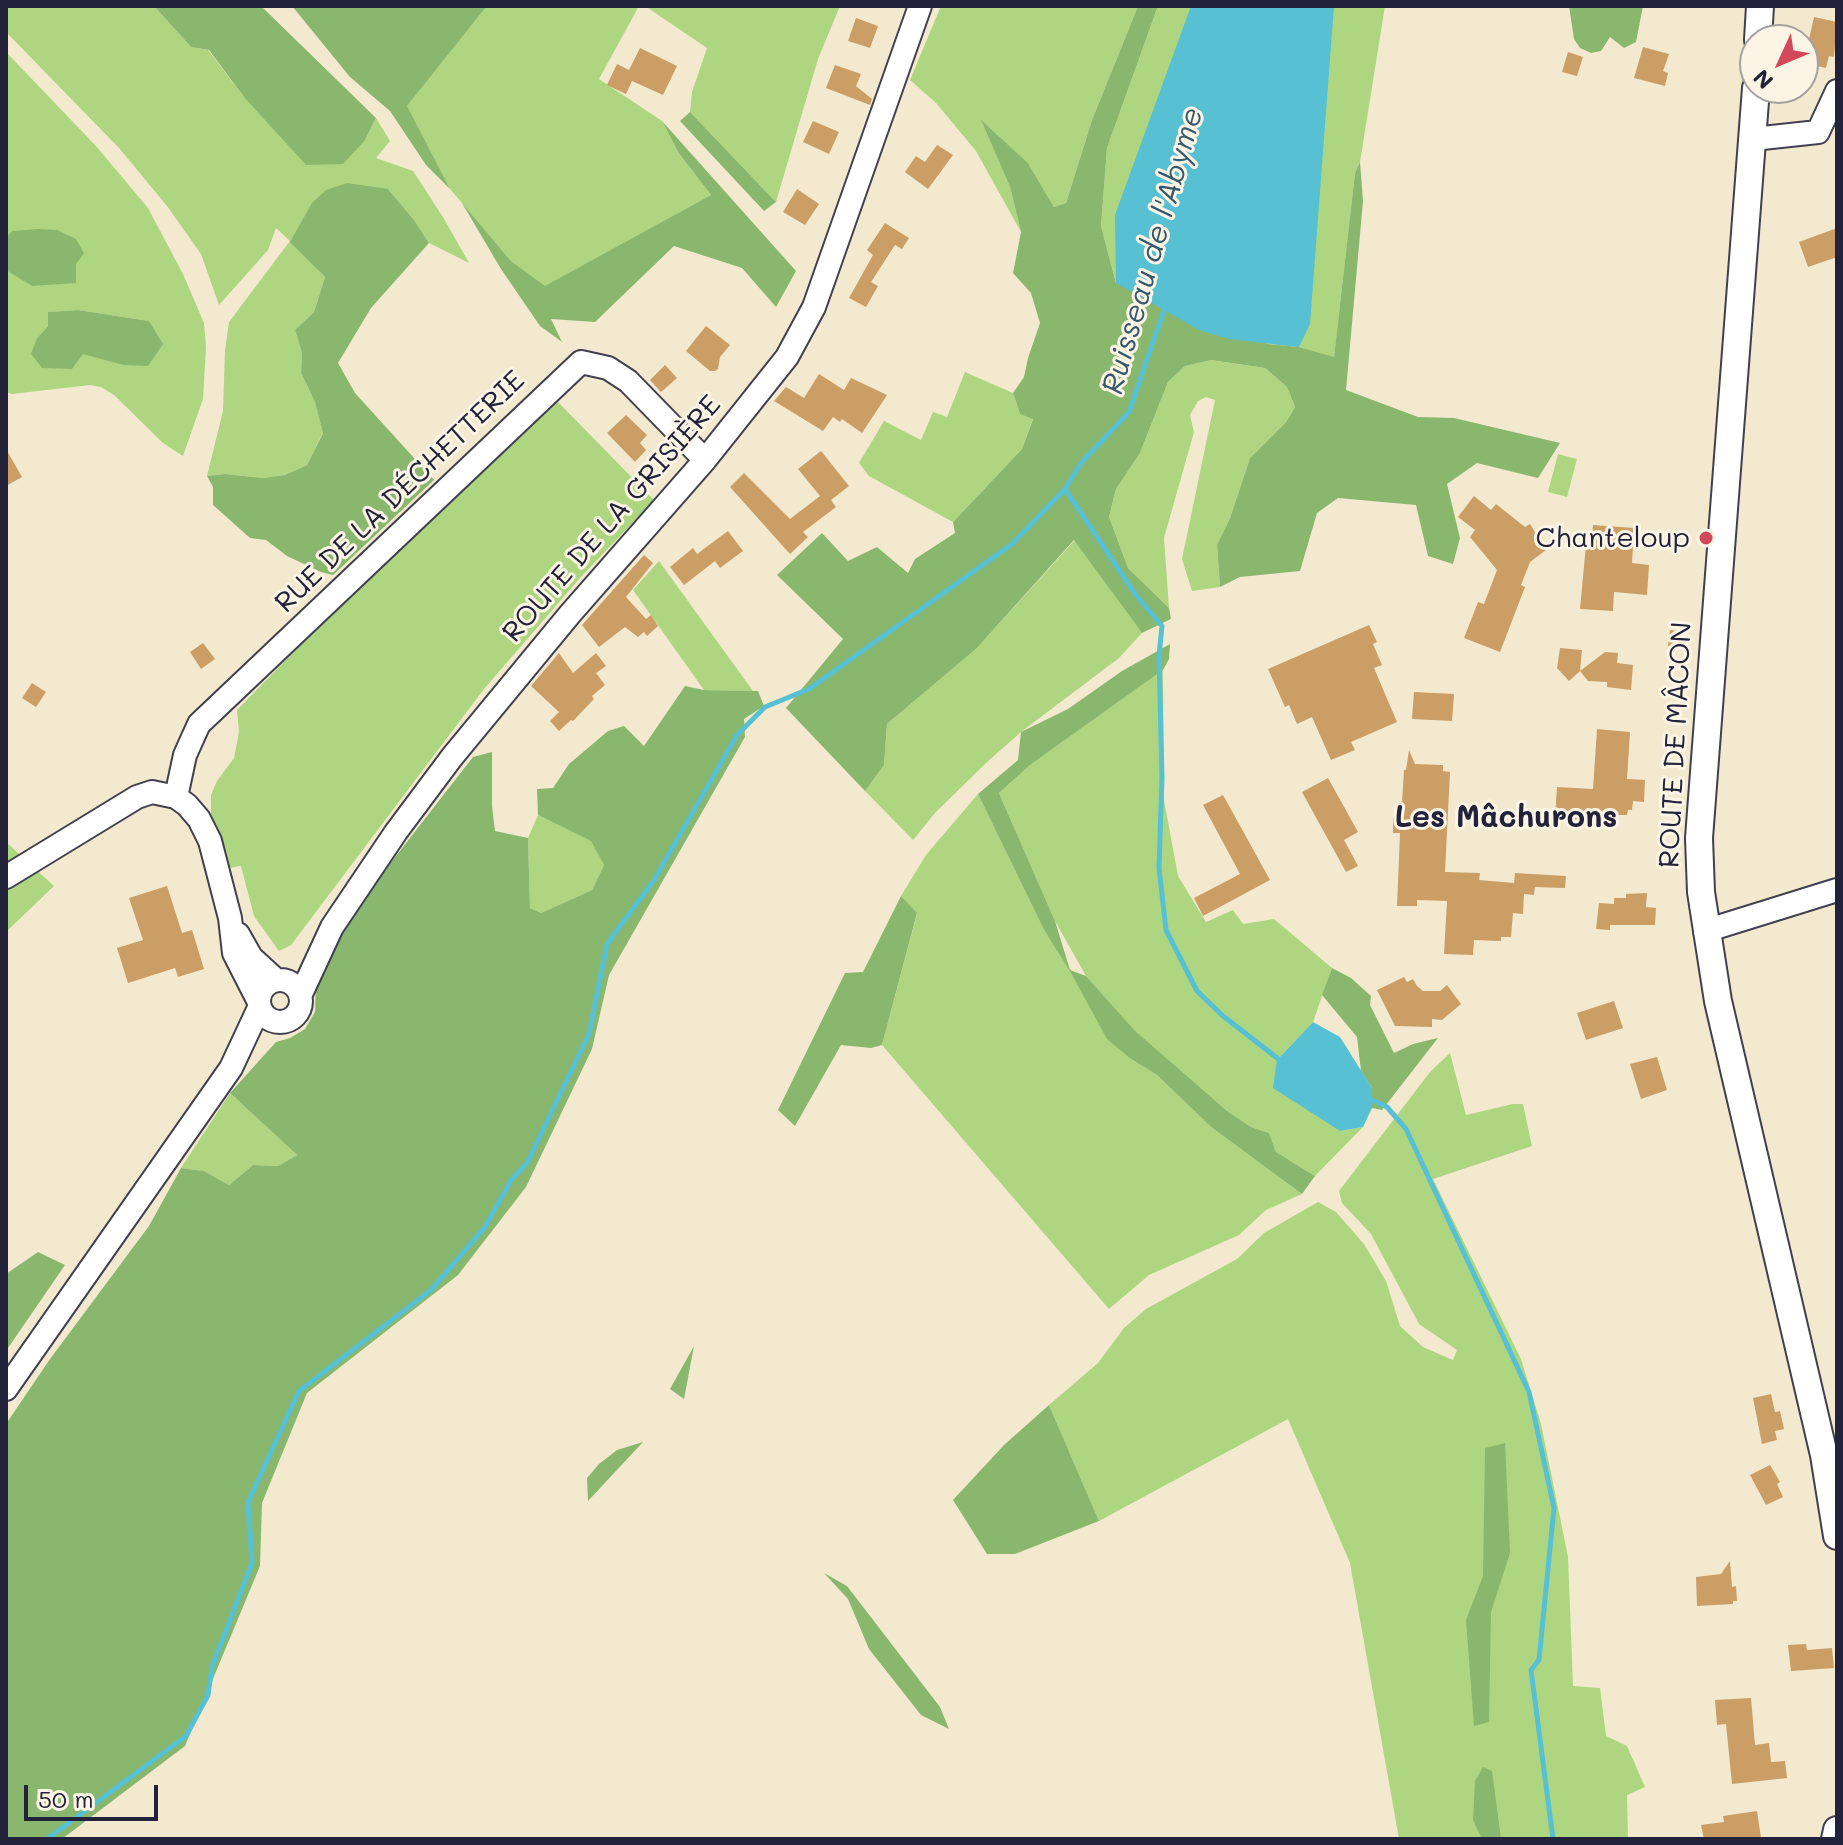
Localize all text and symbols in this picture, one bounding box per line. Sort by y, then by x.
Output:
north arrow [1739,24,1819,104]
text: N [1747,64,1779,96]
water label: Ruisseau de l'Abyme [1095,103,1211,399]
street label: RUE DE LA DÉCHETTERIE [268,364,532,620]
street label: ROUTE DE LA GRISIÈRE [496,389,728,649]
place label: Chanteloup [1535,521,1690,555]
marker: Chanteloup [1697,529,1715,547]
street label: ROUTE DE MÂCON [1653,621,1699,869]
district label: Les Mâchurons [1395,800,1617,836]
scale bar [28,1769,162,1819]
text: 50 m [38,1783,94,1814]

